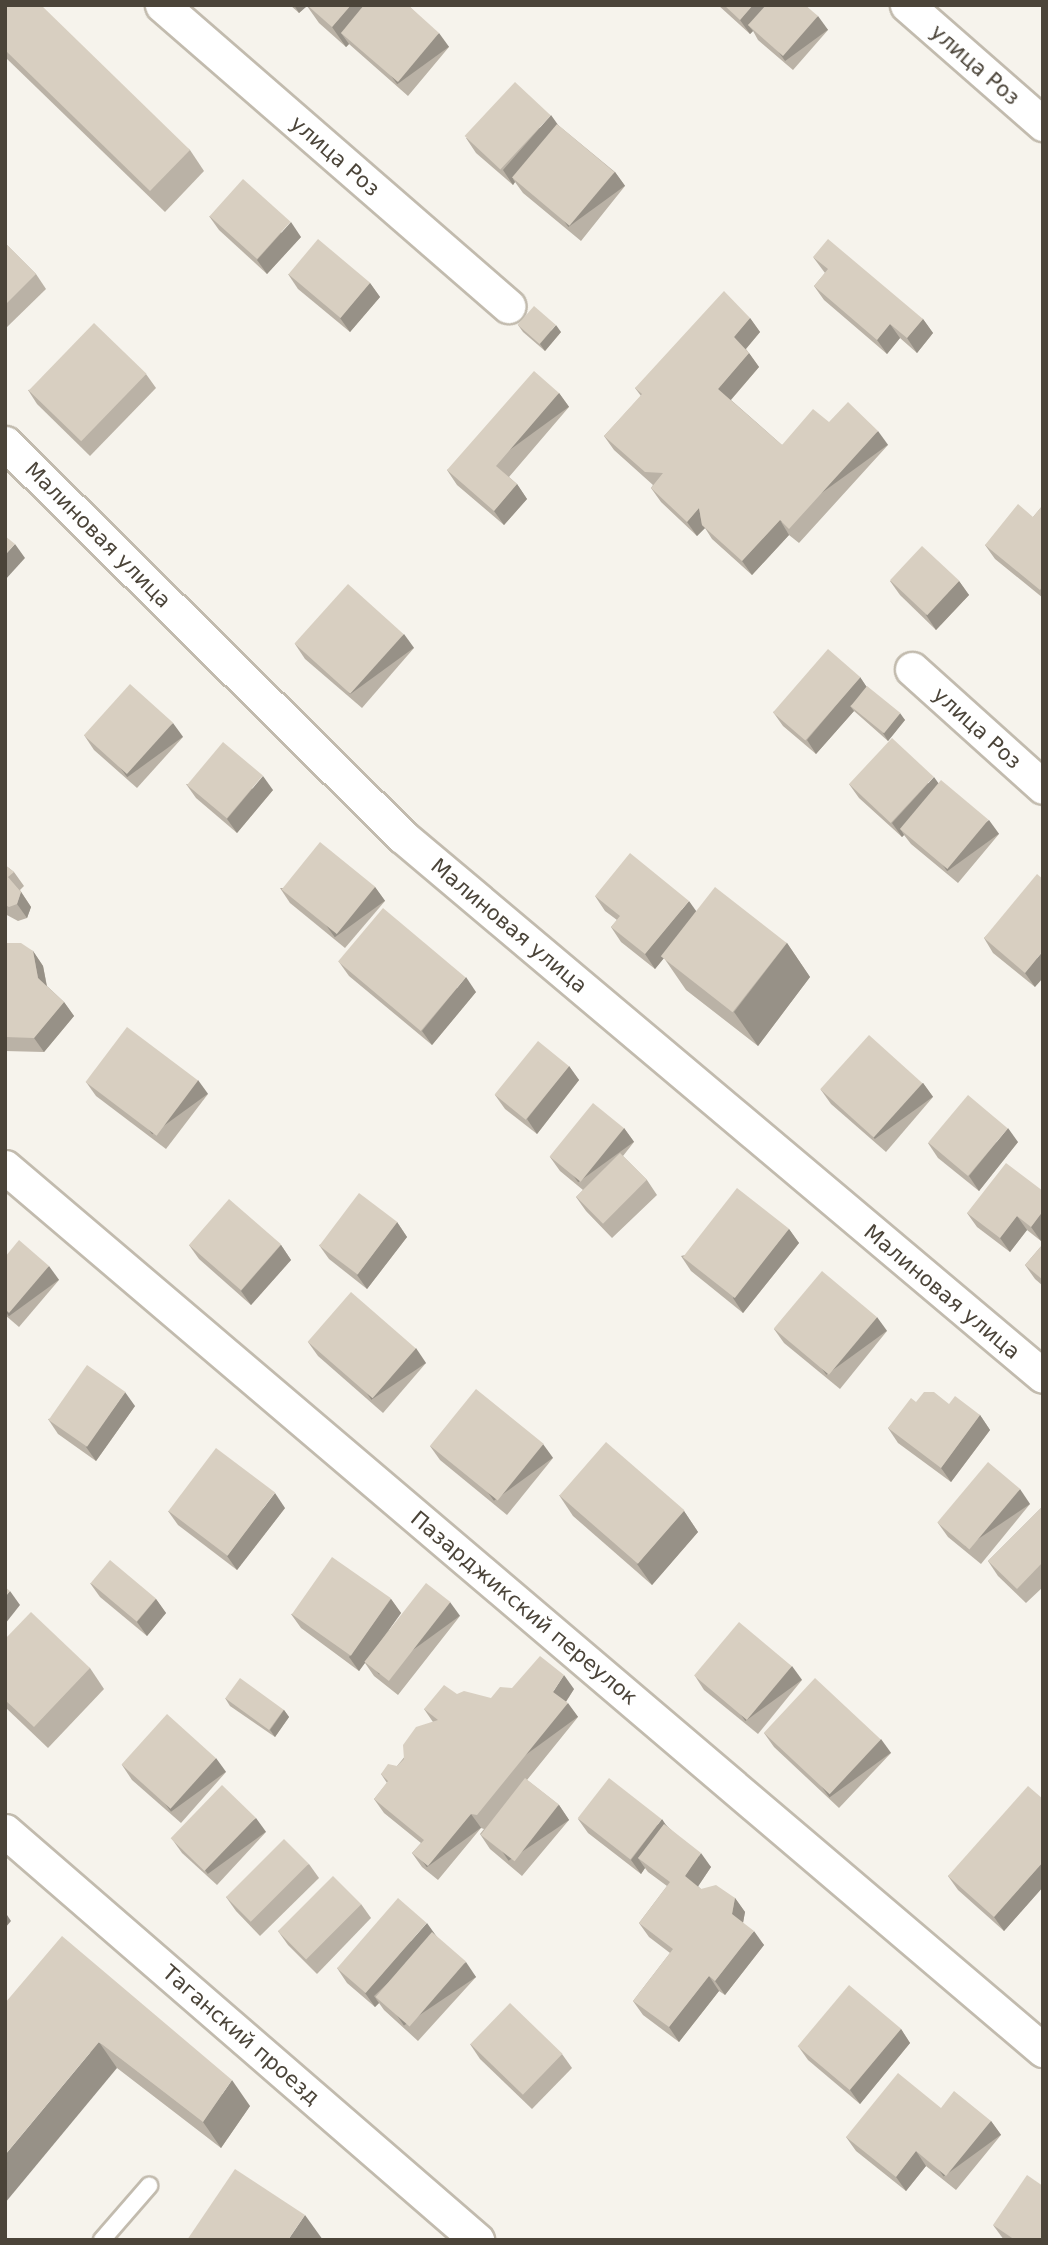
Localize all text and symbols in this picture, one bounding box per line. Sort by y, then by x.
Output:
street label: улица Роз [925,19,1025,111]
street label: улица Роз [285,110,385,202]
street label: Малиновая улица [20,457,176,613]
street label: улица Роз [928,682,1026,774]
street label: Малиновая улица [426,853,592,999]
street label: Малиновая улица [859,1219,1025,1365]
street label: Пазарджикский переулок [405,1506,643,1710]
street label: Таганский проезд [157,1960,325,2110]

